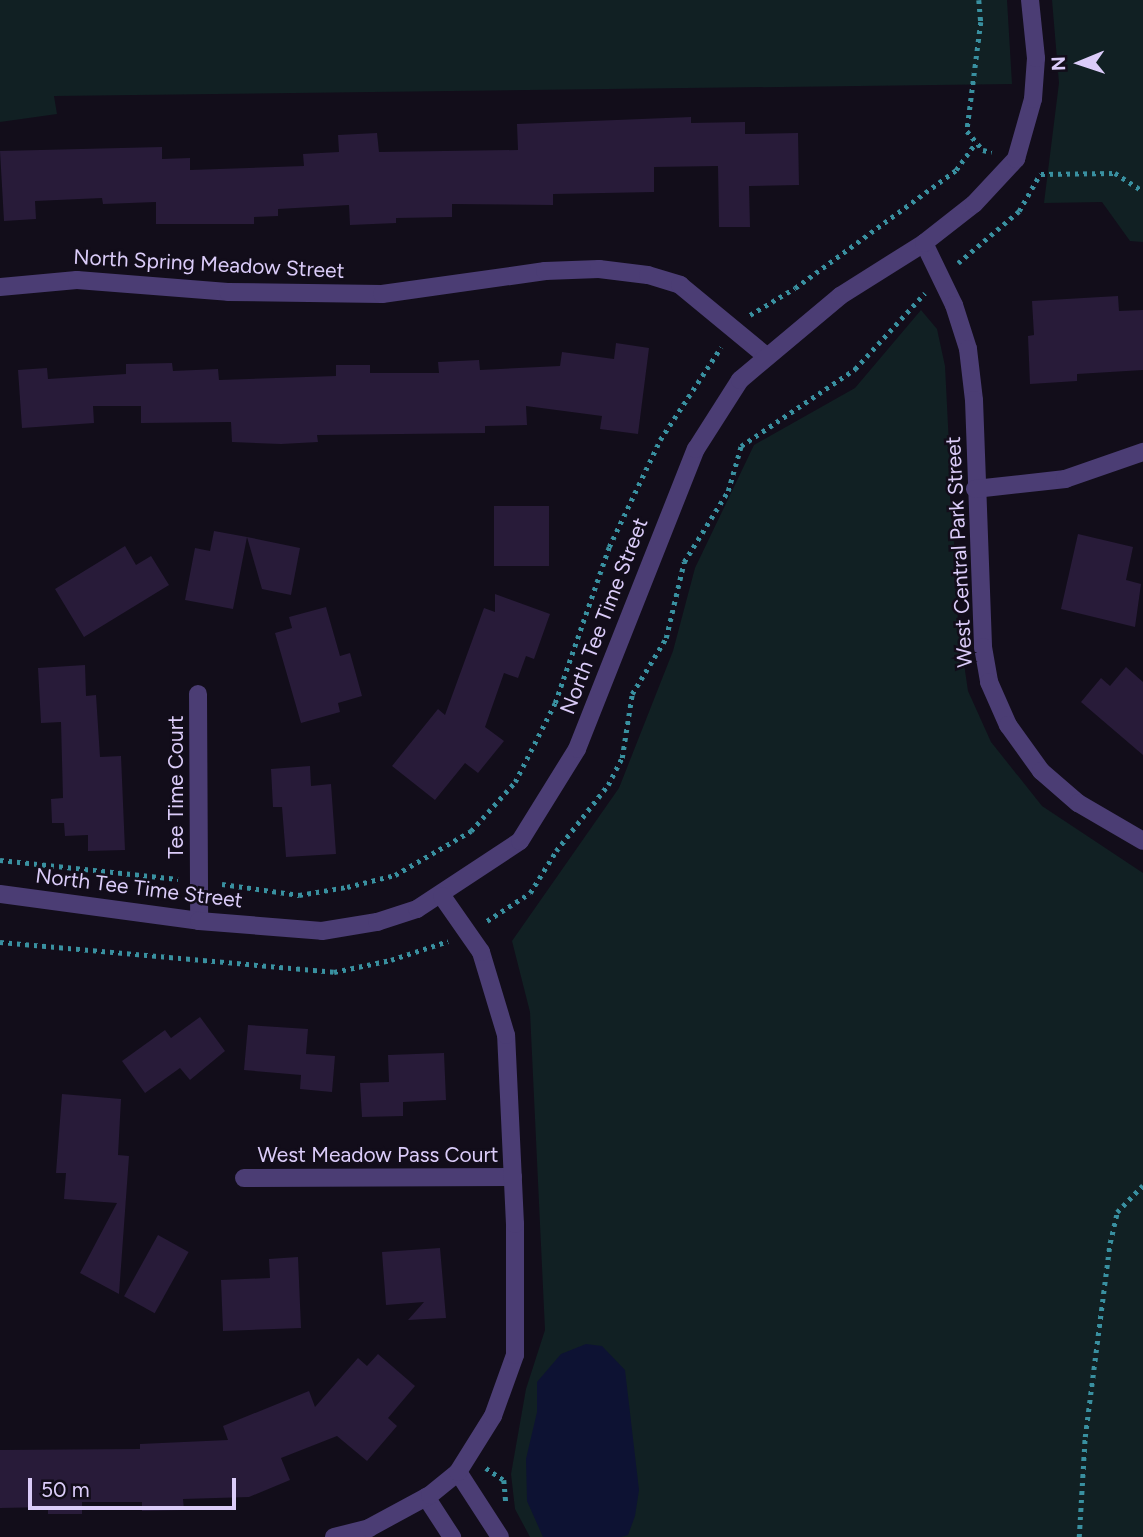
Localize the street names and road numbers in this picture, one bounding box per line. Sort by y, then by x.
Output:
street label: North Spring Meadow Street [73,244,345,284]
street label: West Central Park Street [940,436,978,668]
street label: North Tee Time Street [555,514,653,718]
street label: Tee Time Court [163,715,189,859]
street label: North Tee Time Street [34,863,244,913]
street label: West Meadow Pass Court [258,1142,498,1168]

